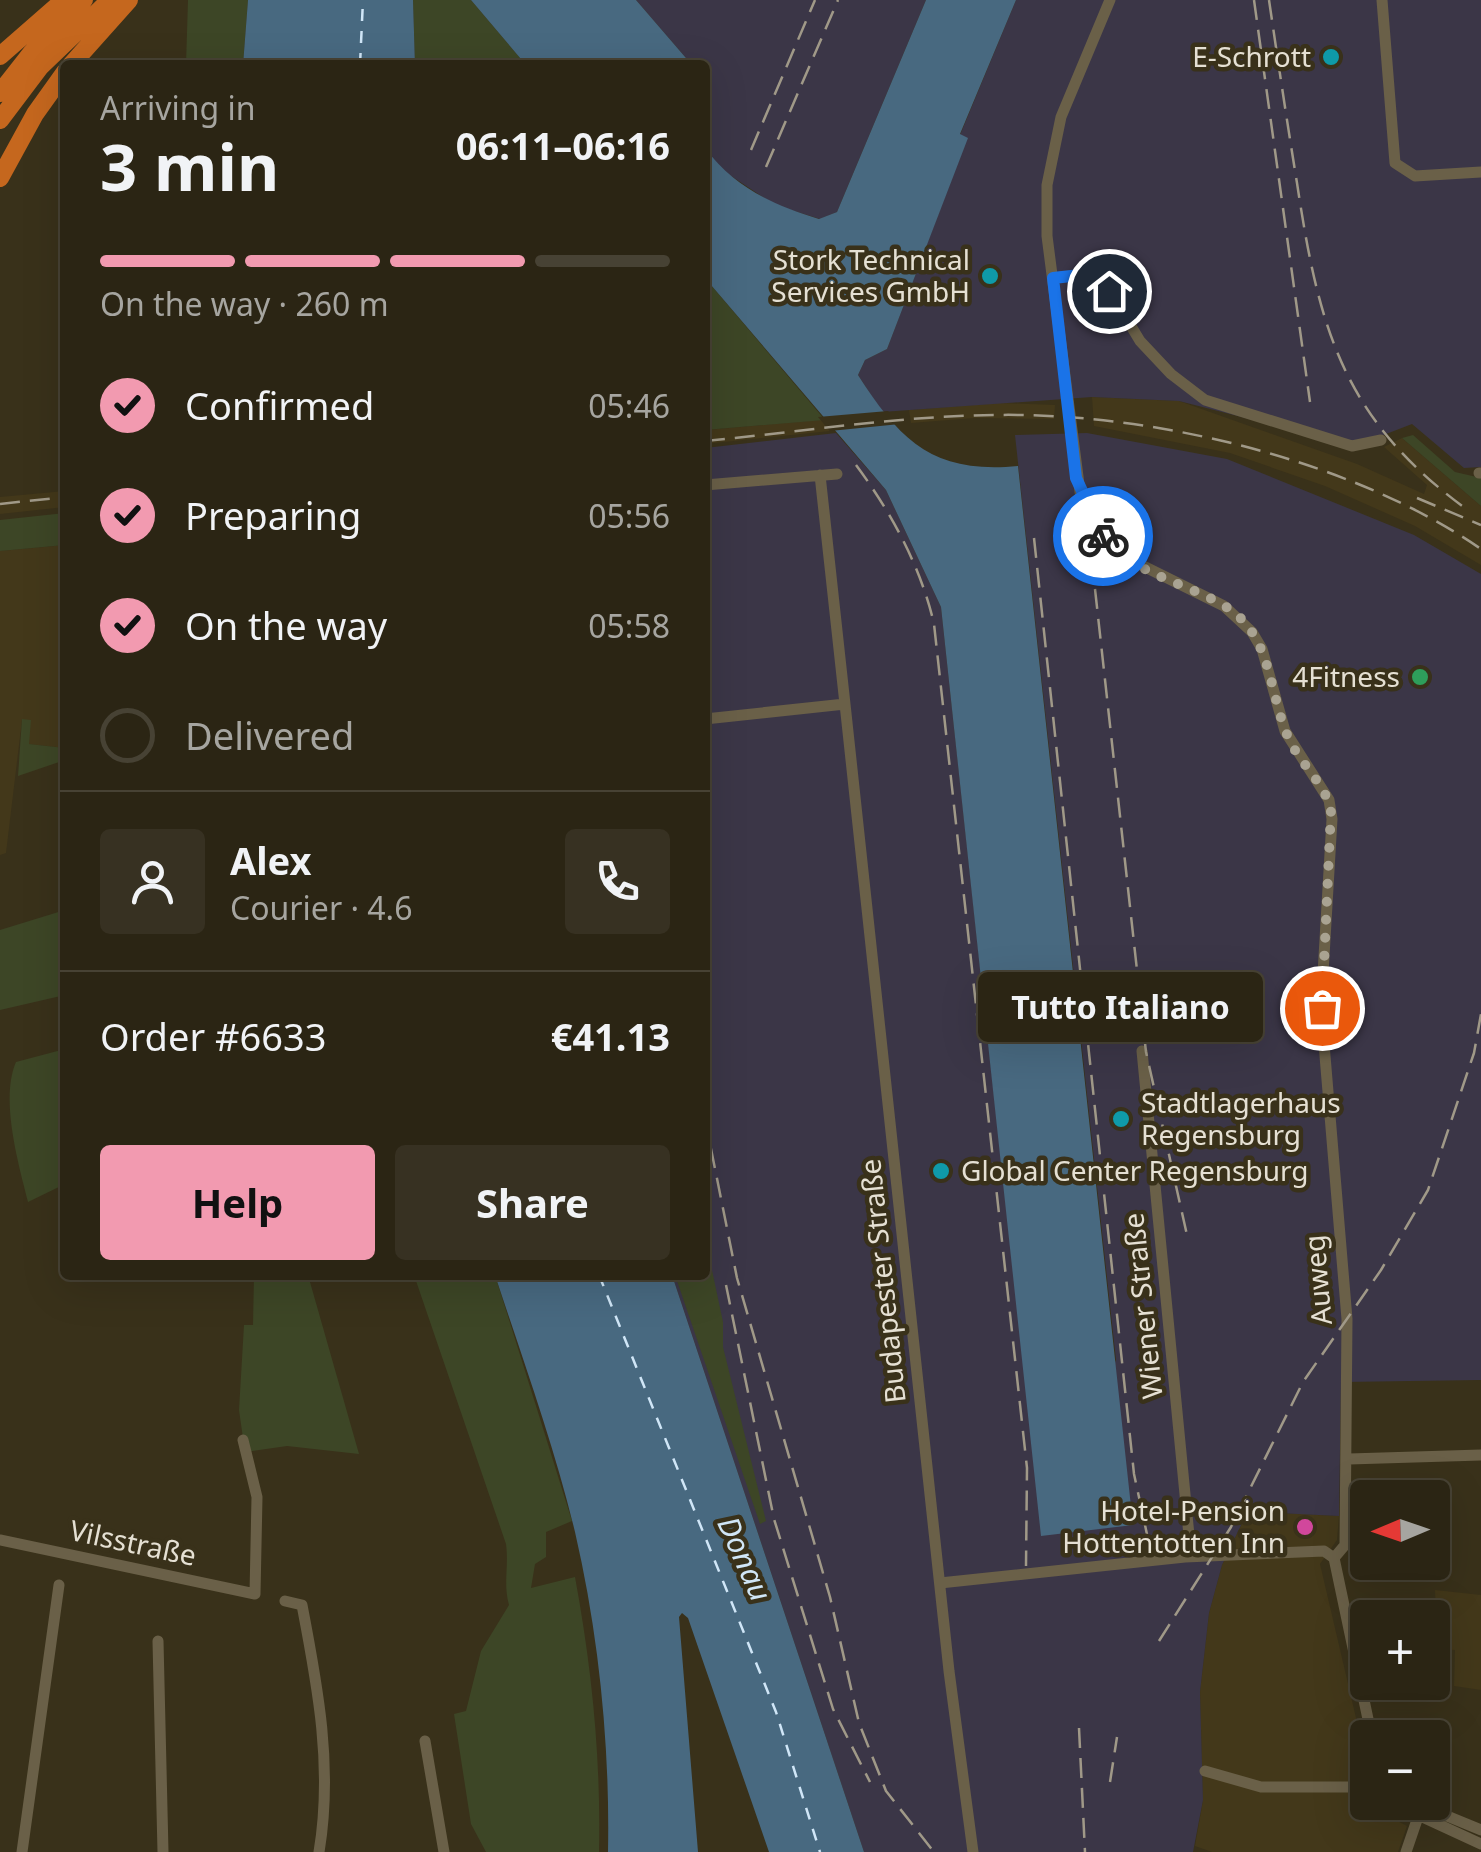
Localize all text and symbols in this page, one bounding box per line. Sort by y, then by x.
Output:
place label: E-Schrott [1192,37,1311,75]
marker: E-Schrott [1320,46,1342,68]
text: Arriving in [100,86,255,129]
text: 06:11–06:16 [456,119,670,171]
text: 3 min [100,122,279,210]
place label: Stork Technical Services GmbH [771,240,970,310]
pin [1067,249,1152,334]
icon: home [1082,264,1137,319]
marker: Stork Technical Services GmbH [979,265,1001,287]
text: On the way · 260 m [100,282,389,325]
icon: check [100,378,155,433]
text: Confirmed [185,379,374,431]
text: 05:46 [588,384,670,427]
courier [1053,486,1153,586]
icon: check [100,488,155,543]
text: Preparing [185,489,361,541]
text: 05:56 [588,494,670,537]
icon: bike [1076,509,1131,564]
icon: check [100,598,155,653]
text: On the way [185,599,387,651]
text: 05:58 [588,604,670,647]
place label: 4Fitness [1292,657,1400,695]
marker: 4Fitness [1409,666,1431,688]
text: Delivered [185,709,354,761]
button: person [100,829,205,934]
button: phone [565,829,670,934]
text: Alex [230,834,312,886]
text: Courier · 4.6 [230,886,413,929]
pin [1280,966,1365,1051]
callout: Tutto Italiano [977,973,1262,1043]
icon: bag [1295,981,1350,1036]
text: Tutto Italiano [1011,985,1230,1028]
text: Order #6633 [100,1010,326,1062]
text: €41.13 [551,1010,670,1062]
place label: Stadtlagerhaus Regensburg [1141,1083,1341,1153]
marker: Stadtlagerhaus Regensburg [1110,1108,1132,1130]
button: Help [100,1145,375,1260]
button: Share [395,1145,670,1260]
place label: Global Center Regensburg [961,1151,1308,1189]
street label: Budapester Straße [850,1157,914,1405]
marker: Global Center Regensburg [930,1160,952,1182]
street label: Wiener Straße [1113,1211,1171,1401]
street label: Auweg [1294,1233,1340,1327]
north arrow [1350,1480,1450,1580]
map controls [1350,1480,1450,1820]
place label: Hotel-Pension Hottentotten Inn [1062,1491,1285,1561]
street label: Vilsstraße [66,1510,200,1574]
water label: Donau [709,1510,782,1607]
marker: Hotel-Pension Hottentotten Inn [1294,1516,1316,1538]
button: + [1350,1600,1450,1700]
button: − [1350,1720,1450,1820]

